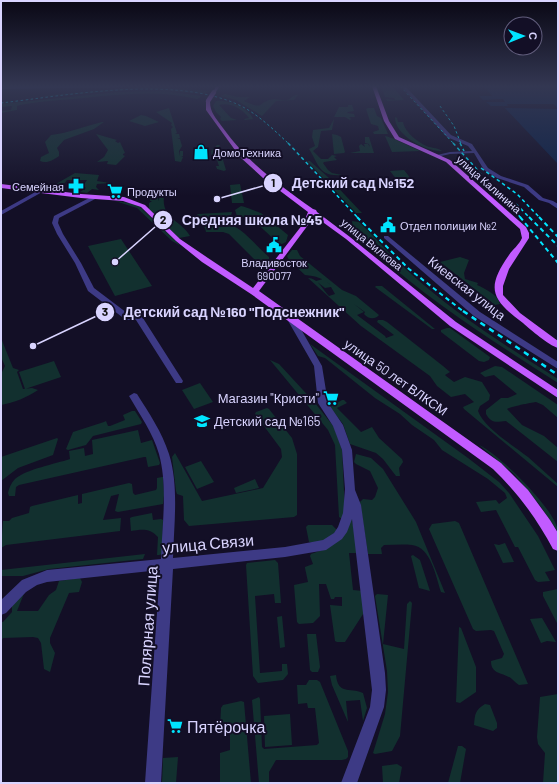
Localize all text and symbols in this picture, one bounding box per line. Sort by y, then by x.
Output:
north arrow [503,16,543,56]
text: С [527,32,540,40]
shop icon: ДомоТехника [192,143,210,161]
place label: ДомоТехника [213,146,282,159]
street label: улица Калинина [454,152,525,216]
callout: Детский сад №152 [263,170,422,196]
text: Детский сад №152 [292,174,414,191]
text: 1 [271,175,275,189]
pharmacy icon: Семейная [67,177,85,195]
place label: Семейная [12,180,64,193]
supermarket icon: Продукты [106,182,124,200]
place label: Продукты [127,185,177,198]
callout: Средняя школа №45 [153,207,330,233]
text: Средняя школа №45 [182,211,323,228]
text: 2 [160,212,167,226]
street label: улица Вилкова [339,215,406,273]
public building icon: Отдел полиции №2 [379,216,397,234]
place label: Отдел полиции №2 [400,219,497,232]
public building icon: Владивосток 690077 [265,236,283,254]
street label: Киевская улица [425,253,510,324]
place label: Владивосток 690077 [241,256,307,282]
callout: Детский сад №160 "Подснежник" [95,299,352,325]
text: Детский сад №160 "Подснежник" [124,303,344,320]
text: 3 [102,304,108,318]
street label: улица 50 лет ВЛКСМ [341,335,451,419]
supermarket icon: Магазин "Кристи" [322,389,340,407]
place label: Магазин "Кристи" [218,390,320,406]
school or university icon: Детский сад №165 [193,412,211,430]
place label: Детский сад №165 [214,413,321,429]
street label: улица Связи [161,530,255,556]
street label: Полярная улица [133,565,161,687]
supermarket icon: Пятёрочка [166,717,184,735]
place label: Пятёрочка [187,717,266,736]

